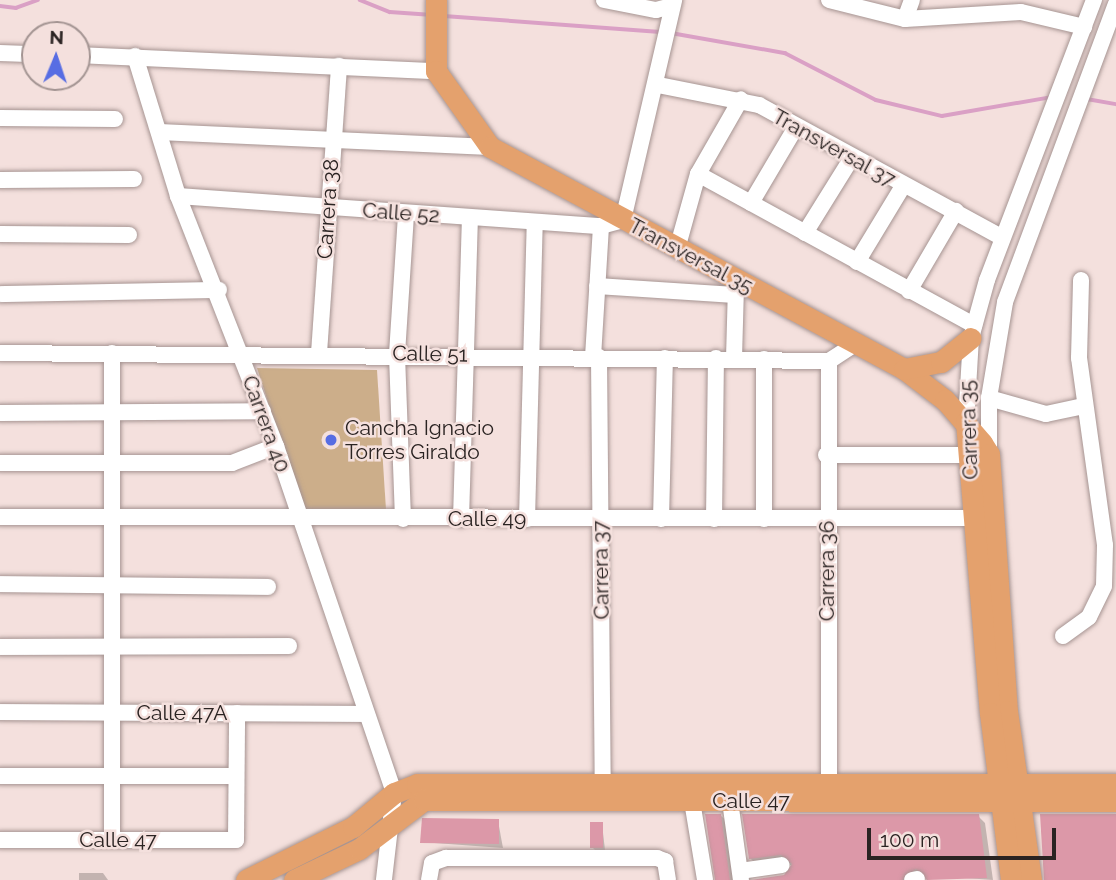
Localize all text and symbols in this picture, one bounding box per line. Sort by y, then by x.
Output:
north arrow [21,21,91,91]
text: N [49,26,64,48]
street label: Transversal 37 [768,104,900,192]
street label: Carrera 38 [312,158,344,260]
street label: Calle 52 [362,198,440,228]
street label: Transversal 35 [624,213,758,299]
street label: Calle 51 [392,341,468,367]
street label: Carrera 40 [237,372,295,476]
street label: Carrera 35 [955,380,983,480]
place label: Cancha Ignacio Torres Giraldo [345,415,494,465]
marker: Cancha Ignacio Torres Giraldo [323,432,339,448]
street label: Calle 49 [448,506,526,532]
street label: Carrera 37 [588,520,614,620]
street label: Carrera 36 [814,521,840,621]
street label: Calle 47A [137,700,227,726]
street label: Calle 47 [712,788,790,814]
scale bar [871,814,1060,858]
street label: Calle 47 [79,827,157,853]
text: 100 m [880,827,939,852]

